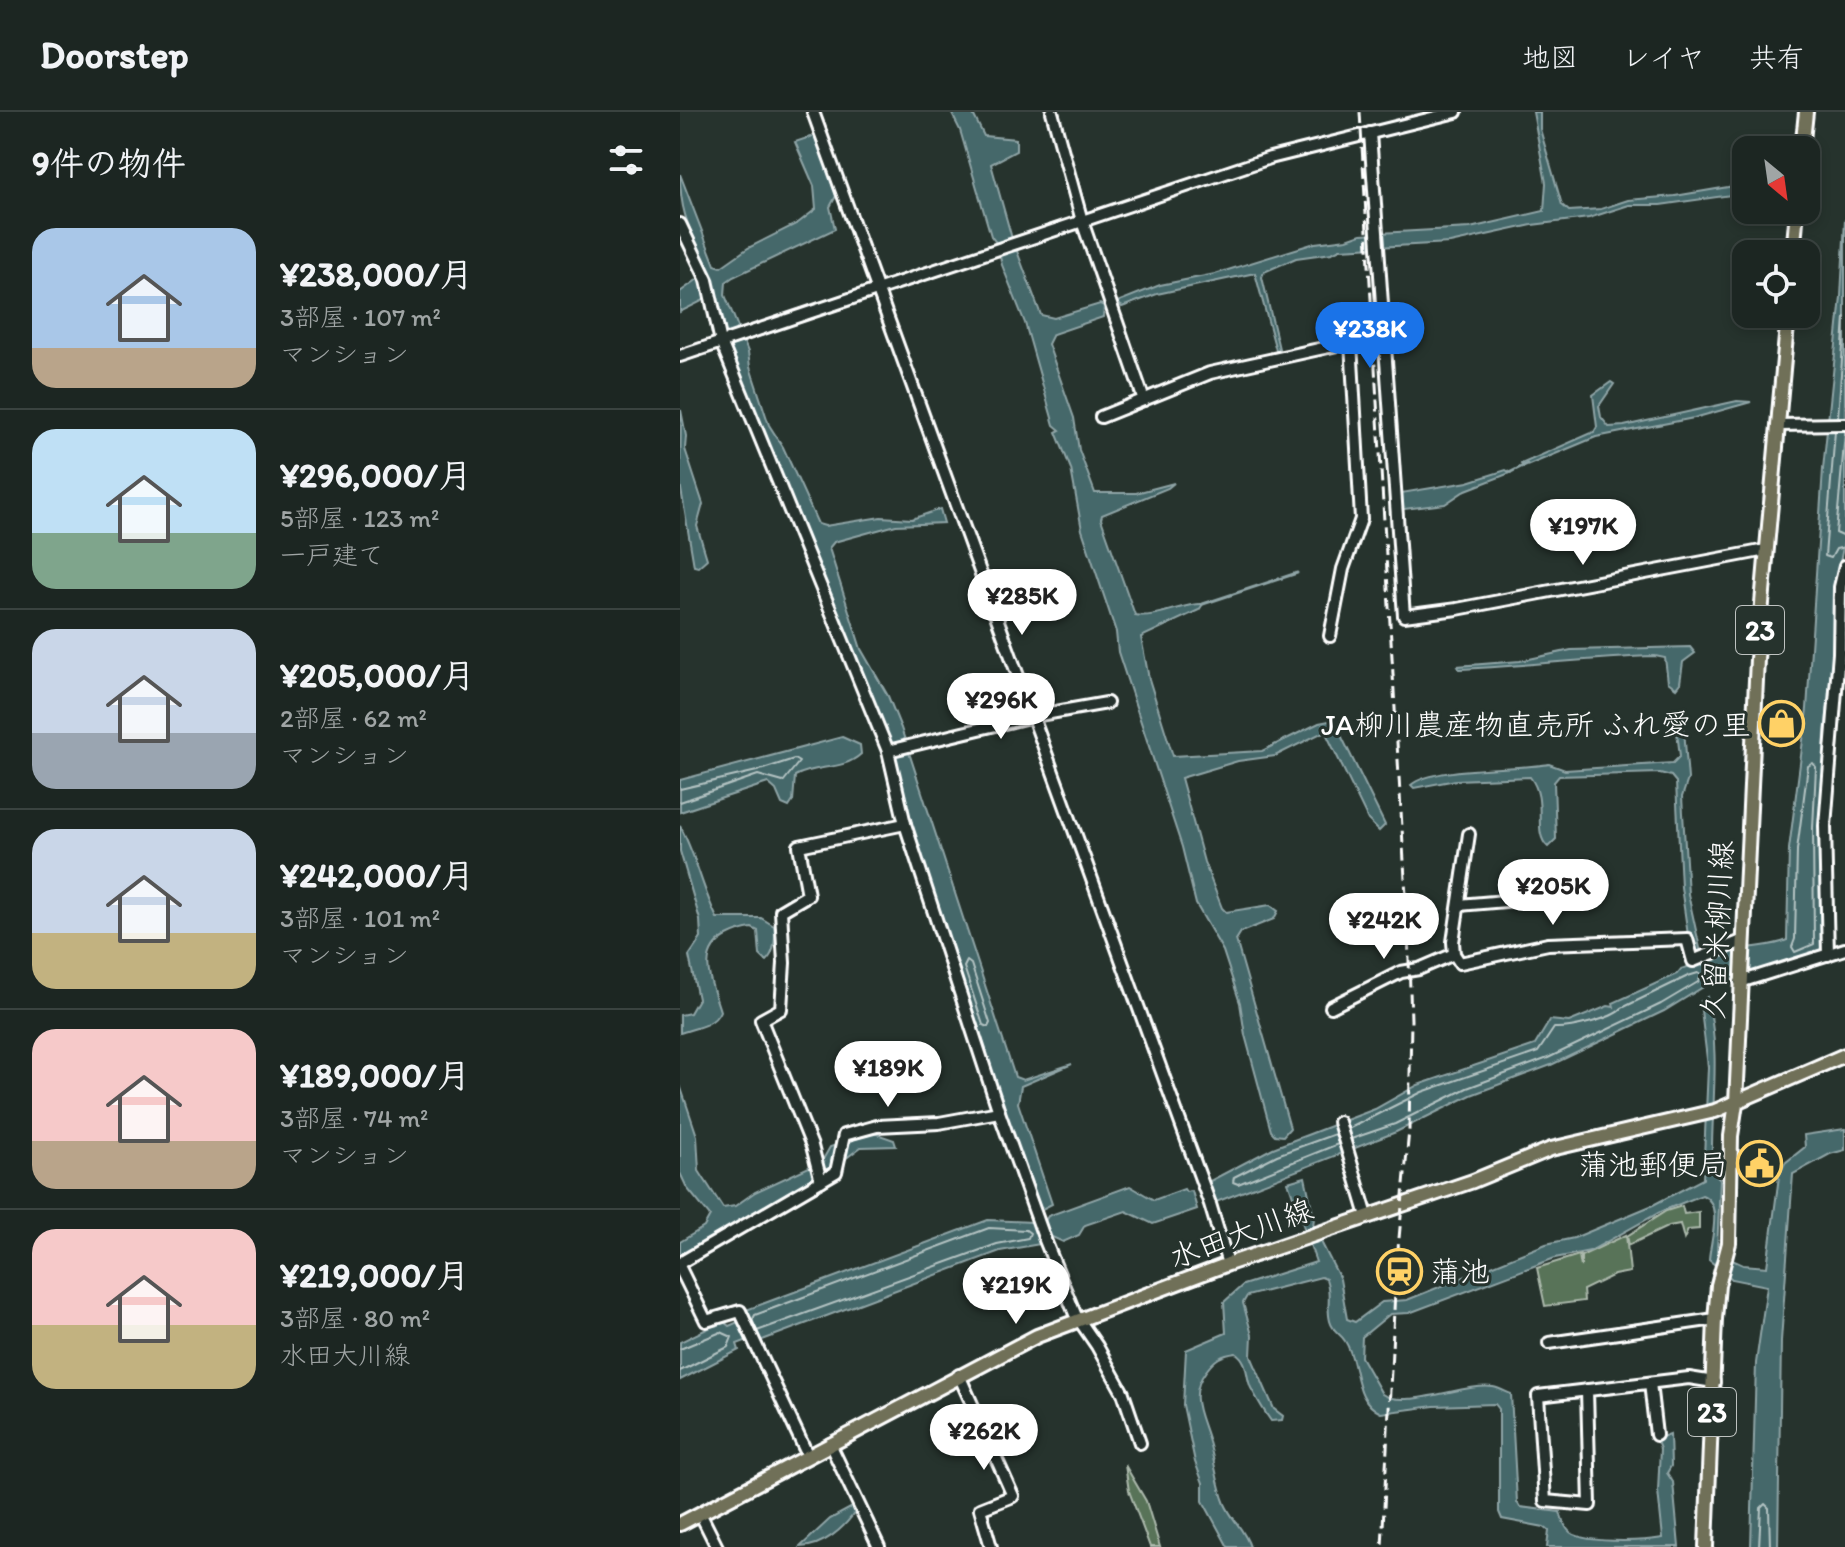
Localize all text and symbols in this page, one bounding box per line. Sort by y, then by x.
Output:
text: Doorstep [40,32,189,78]
text: 地図 [1522,40,1578,74]
text: レイヤ [1622,40,1705,74]
text: 共有 [1749,40,1805,74]
north arrow [1732,136,1820,224]
map controls [1732,136,1820,328]
icon: filters [604,138,648,182]
text: 9件の物件 [32,143,186,184]
button: locate [1732,240,1820,328]
text: ¥238,000/月 [280,254,473,295]
icon: home [96,260,192,356]
text: 3部屋 · 107 m² [280,301,441,333]
pin: ¥238K [1314,302,1426,370]
text: ¥238K [1333,312,1407,344]
text: マンション [280,338,409,370]
text: ¥296,000/月 [280,455,472,496]
icon: home [96,461,192,557]
pin: ¥197K [1527,499,1639,567]
text: 5部屋 · 123 m² [280,502,439,534]
text: ¥197K [1548,509,1618,541]
text: 一戸建て [280,539,384,571]
pin: ¥285K [966,569,1078,637]
text: ¥285K [986,579,1058,611]
road number: 23 [1736,606,1784,654]
text: ¥205,000/月 [280,655,475,696]
icon: home [96,661,192,757]
pin: ¥296K [945,673,1057,741]
text: ¥296K [965,683,1037,715]
shop icon: JA柳川農産物直売所 ふれ愛の里 [1758,700,1806,748]
text: 2部屋 · 62 m² [280,702,427,734]
place label: JA柳川農産物直売所 ふれ愛の里 [1321,706,1751,743]
text: マンション [280,739,409,771]
street label: 久留米柳川線 [1694,839,1740,1021]
text: ¥242,000/月 [280,855,474,896]
pin: ¥205K [1497,859,1609,927]
icon: home [96,861,192,957]
text: ¥205K [1516,869,1590,901]
pin: ¥242K [1328,893,1440,961]
text: 3部屋 · 101 m² [280,902,440,934]
text: ¥242K [1347,903,1421,935]
text: マンション [280,939,409,971]
pin: ¥189K [832,1041,944,1109]
text: ¥189K [852,1051,924,1083]
text: ¥189,000/月 [280,1055,470,1096]
icon: home [96,1061,192,1157]
text: 3部屋 · 74 m² [280,1102,428,1134]
text: マンション [280,1139,409,1171]
public building icon: 蒲池郵便局 [1735,1140,1783,1188]
place label: 蒲池郵便局 [1578,1146,1728,1183]
street label: 水田大川線 [1164,1190,1318,1276]
station icon: 蒲池 [1375,1247,1423,1295]
place label: 蒲池 [1430,1253,1490,1290]
text: ¥219,000/月 [280,1255,470,1296]
pin: ¥219K [960,1258,1072,1326]
icon: home [96,1261,192,1357]
text: ¥219K [981,1268,1051,1300]
text: 3部屋 · 80 m² [280,1302,430,1334]
text: 水田大川線 [280,1339,410,1371]
road number: 23 [1688,1388,1736,1436]
pin: ¥262K [928,1404,1040,1472]
text: ¥262K [948,1414,1020,1446]

